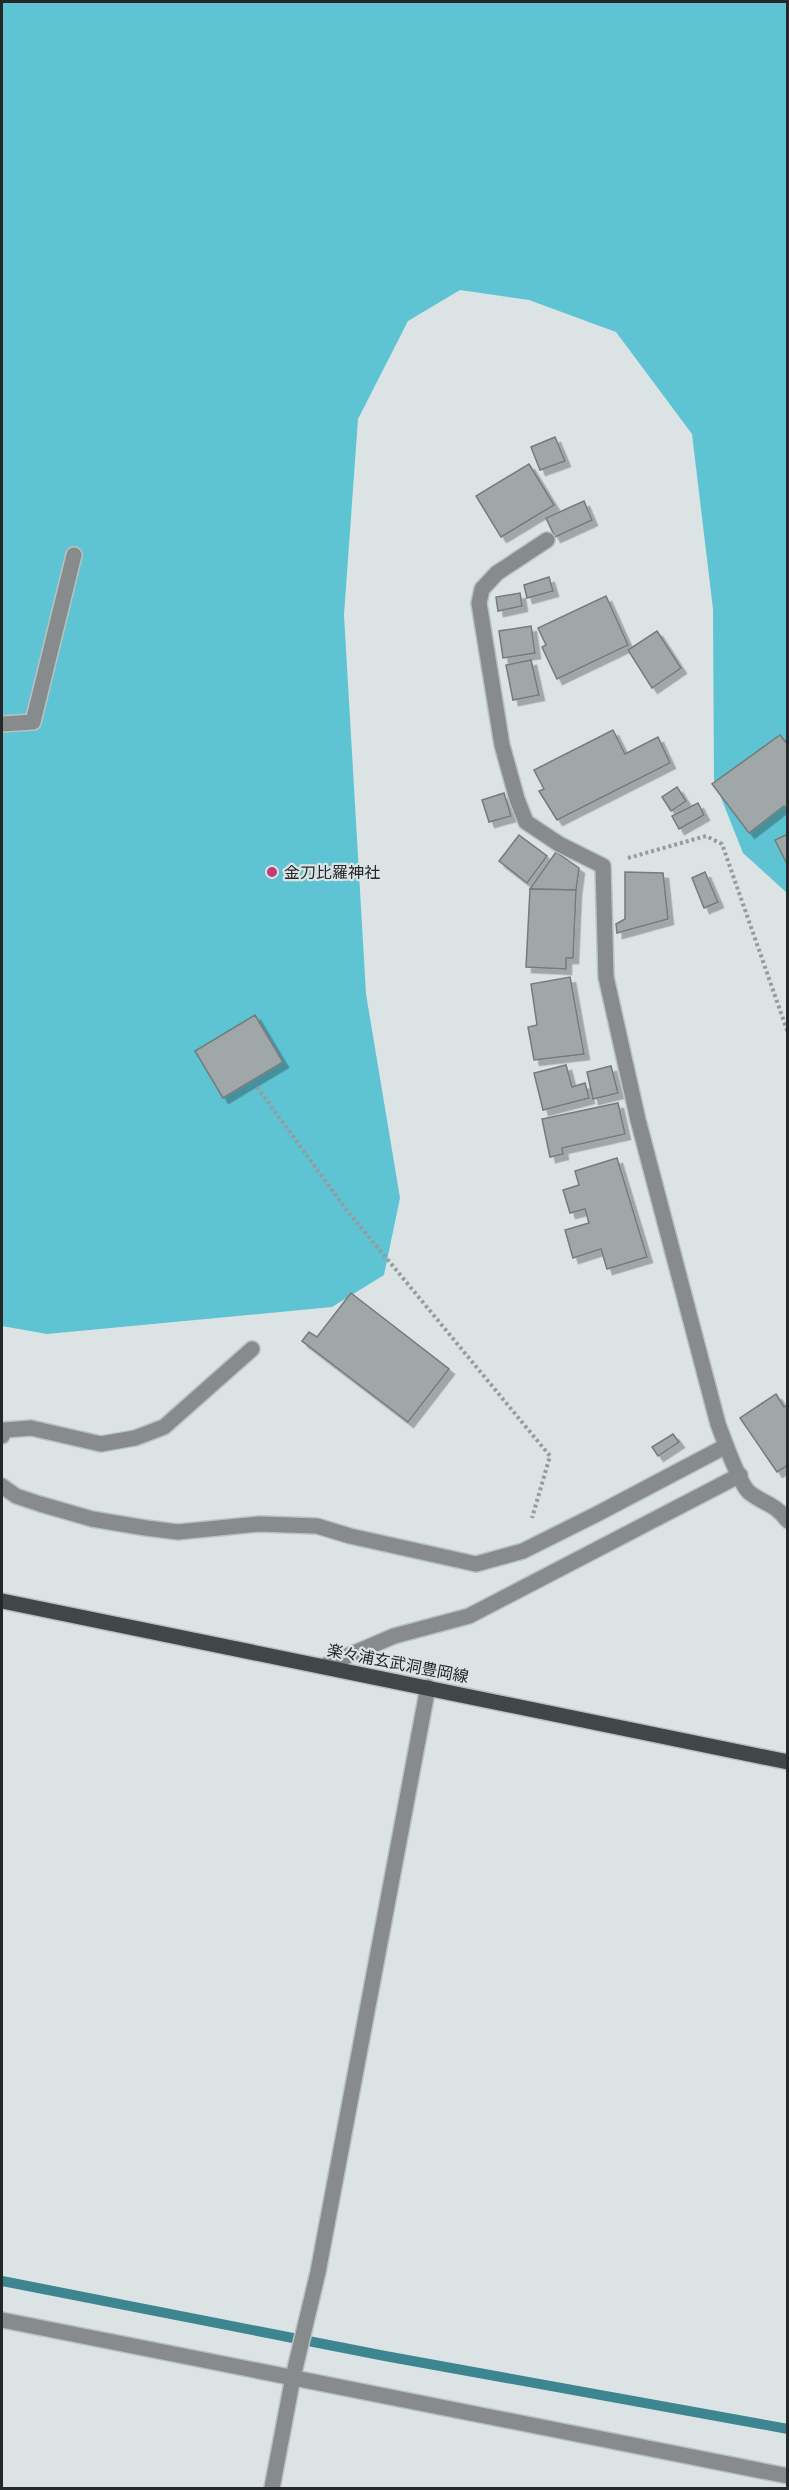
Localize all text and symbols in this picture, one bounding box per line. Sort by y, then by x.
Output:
place label: 金刀比羅神社 [284,863,380,882]
marker: 金刀比羅神社 [265,865,279,879]
street label: 楽々浦玄武洞豊岡線 [325,1640,470,1687]

